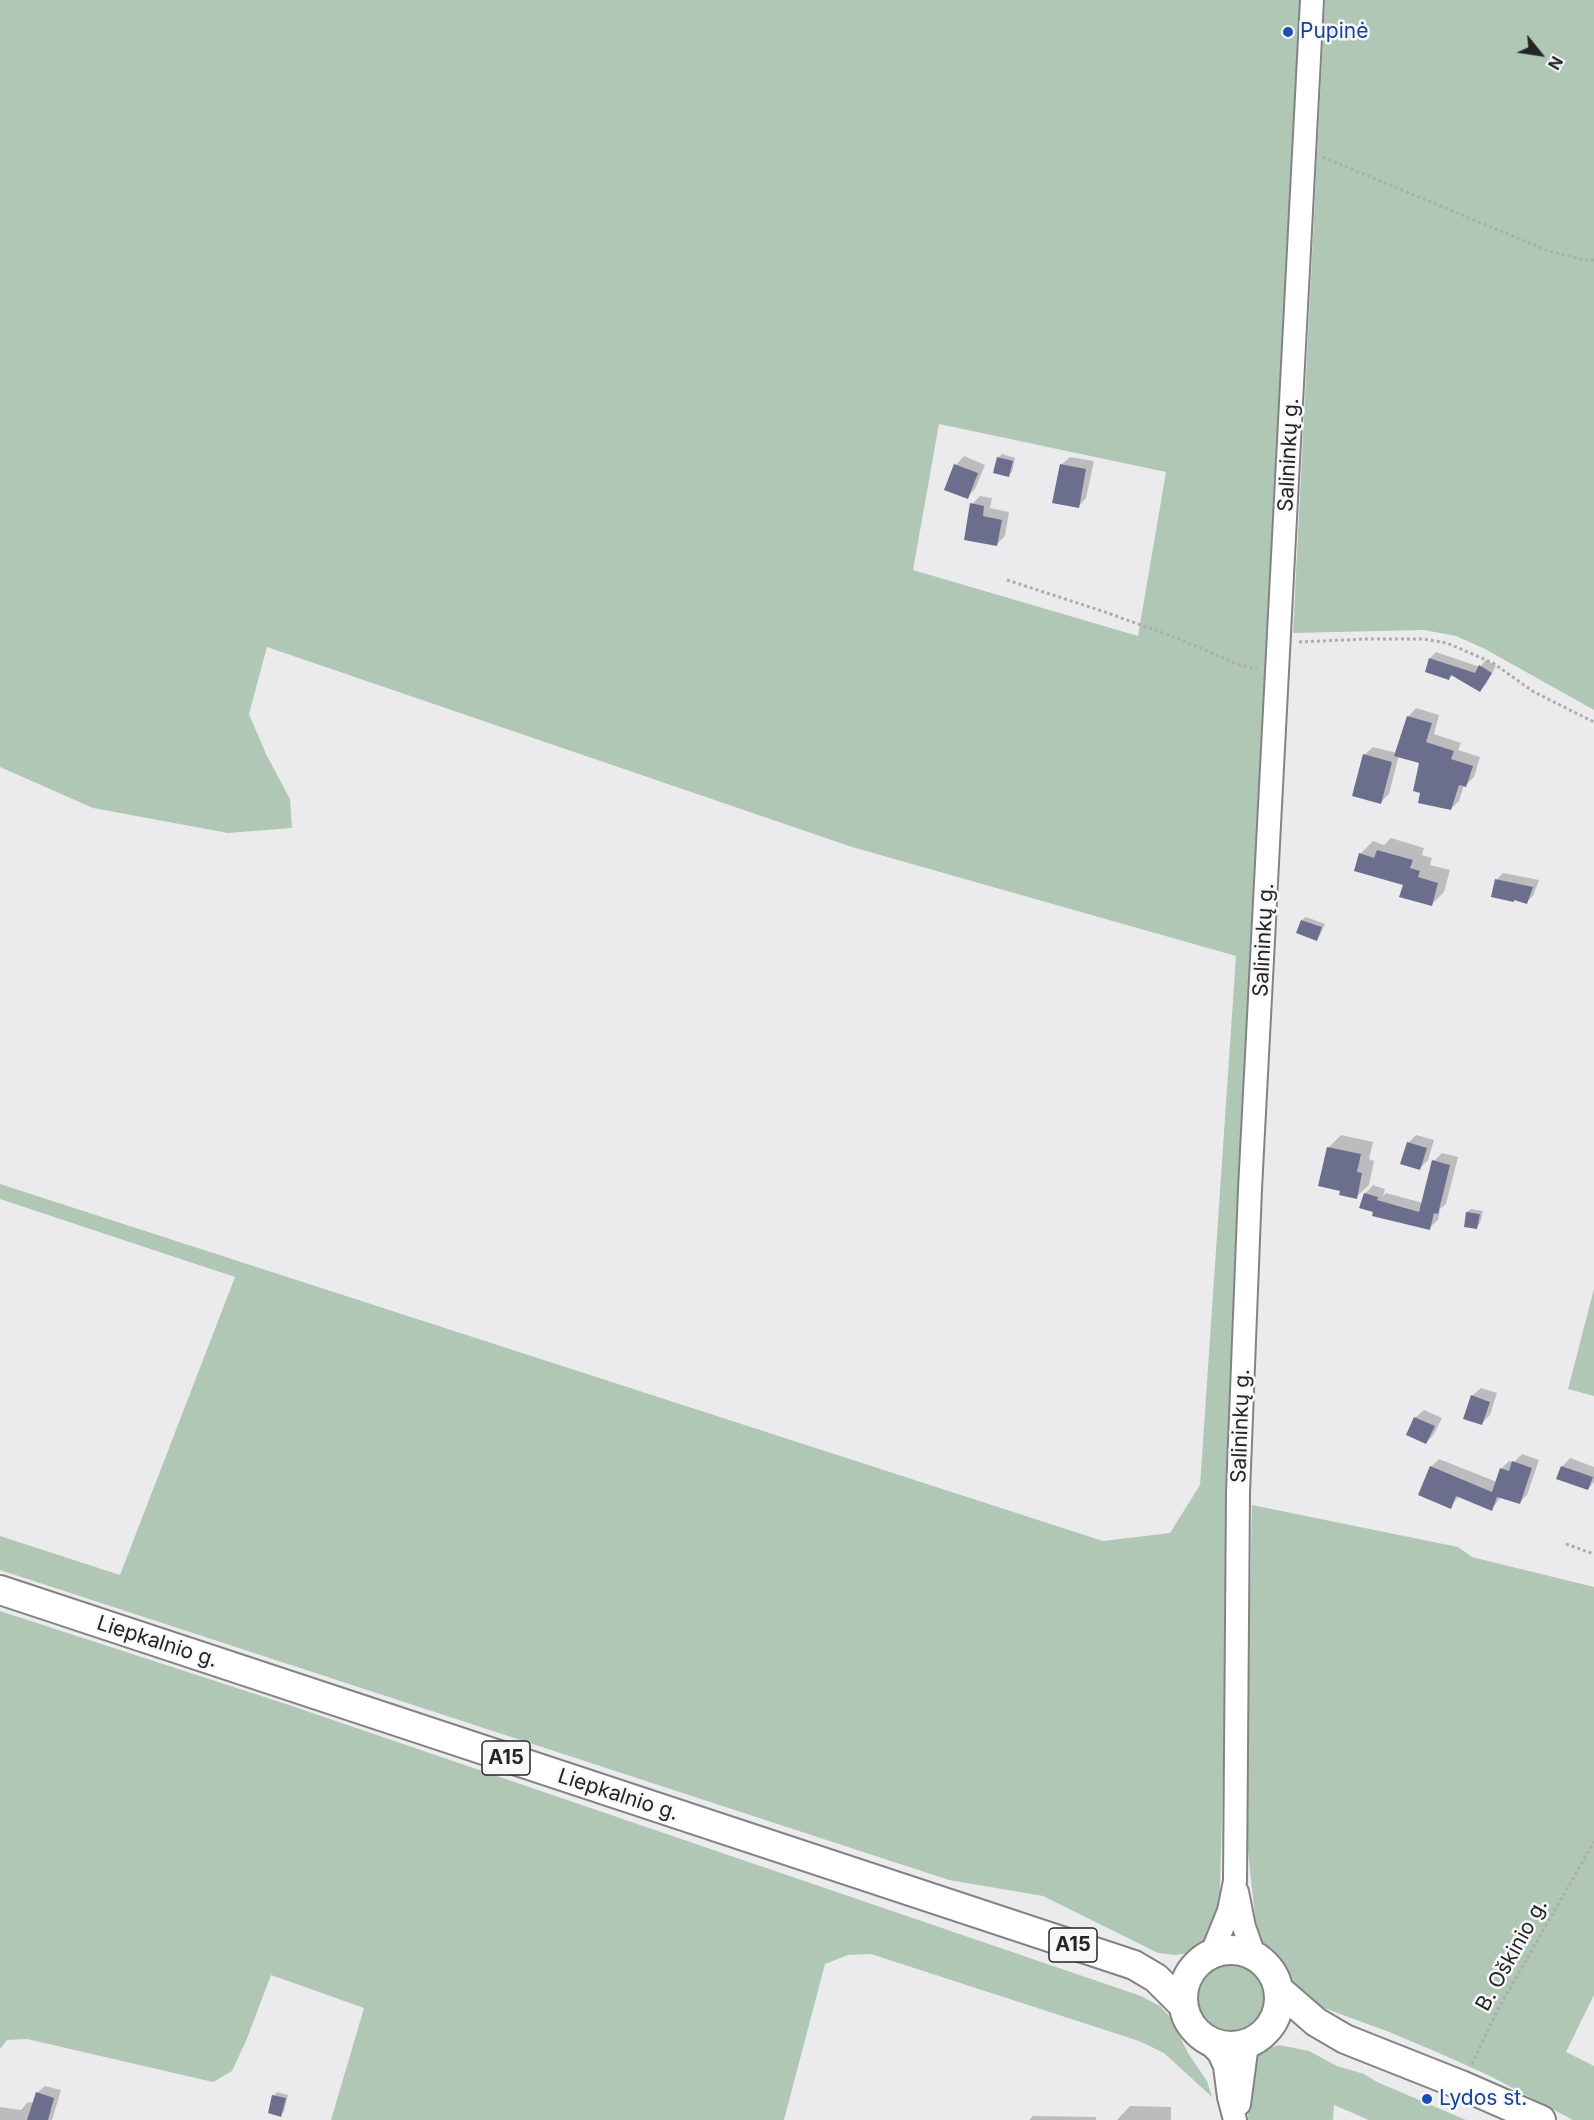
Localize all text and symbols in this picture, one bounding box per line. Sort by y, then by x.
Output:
place label: Pupinė [1300,19,1368,45]
north arrow [1510,24,1570,84]
marker: Pupinė [1281,25,1295,39]
text: N [1544,53,1567,73]
street label: Salininkų g. [1273,397,1305,513]
street label: Salininkų g. [1248,882,1280,998]
street label: Salininkų g. [1226,1369,1256,1483]
street label: Liepkalnio g. [93,1611,221,1673]
road number: A15 [482,1741,530,1775]
street label: Liepkalnio g. [554,1764,682,1826]
street label: B. Oškinio g. [1471,1895,1553,2015]
road number: A15 [1049,1928,1097,1962]
place label: Lydos st. [1439,2086,1527,2112]
marker: Lydos st. [1420,2092,1434,2106]

